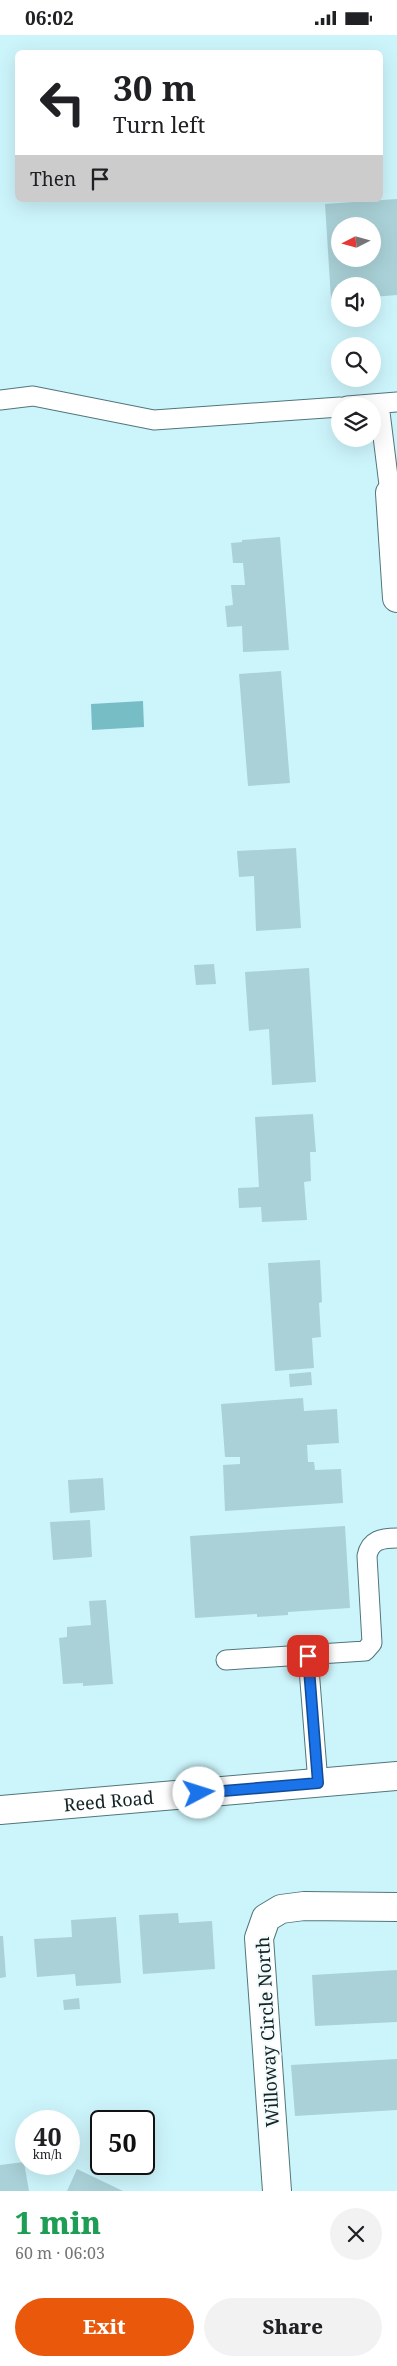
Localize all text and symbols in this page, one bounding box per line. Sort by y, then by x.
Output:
text: 06:02 [25,5,74,31]
text: 30 m [113,64,196,111]
icon: left [30,70,95,135]
text: Turn left [113,109,205,139]
icon: arrive [86,165,114,193]
text: Then [30,166,76,192]
north arrow [331,217,381,267]
map controls [331,217,381,447]
button: sound [331,277,381,327]
button: search [331,337,381,387]
button: layers [331,397,381,447]
pin [287,1635,329,1677]
icon: arrive [294,1642,322,1670]
position arrow [172,1766,224,1818]
street label: Reed Road [63,1785,155,1817]
street label: Willoway Circle North [250,1936,284,2128]
speed limit sign: 50 [90,2110,155,2175]
text: 40 [33,2119,62,2153]
text: km/h [33,2146,62,2163]
text: 1 min [15,2202,101,2243]
button: close [330,2208,382,2260]
text: 60 m · 06:03 [15,2242,105,2264]
button: Exit [15,2298,194,2356]
button: Share [204,2298,382,2356]

